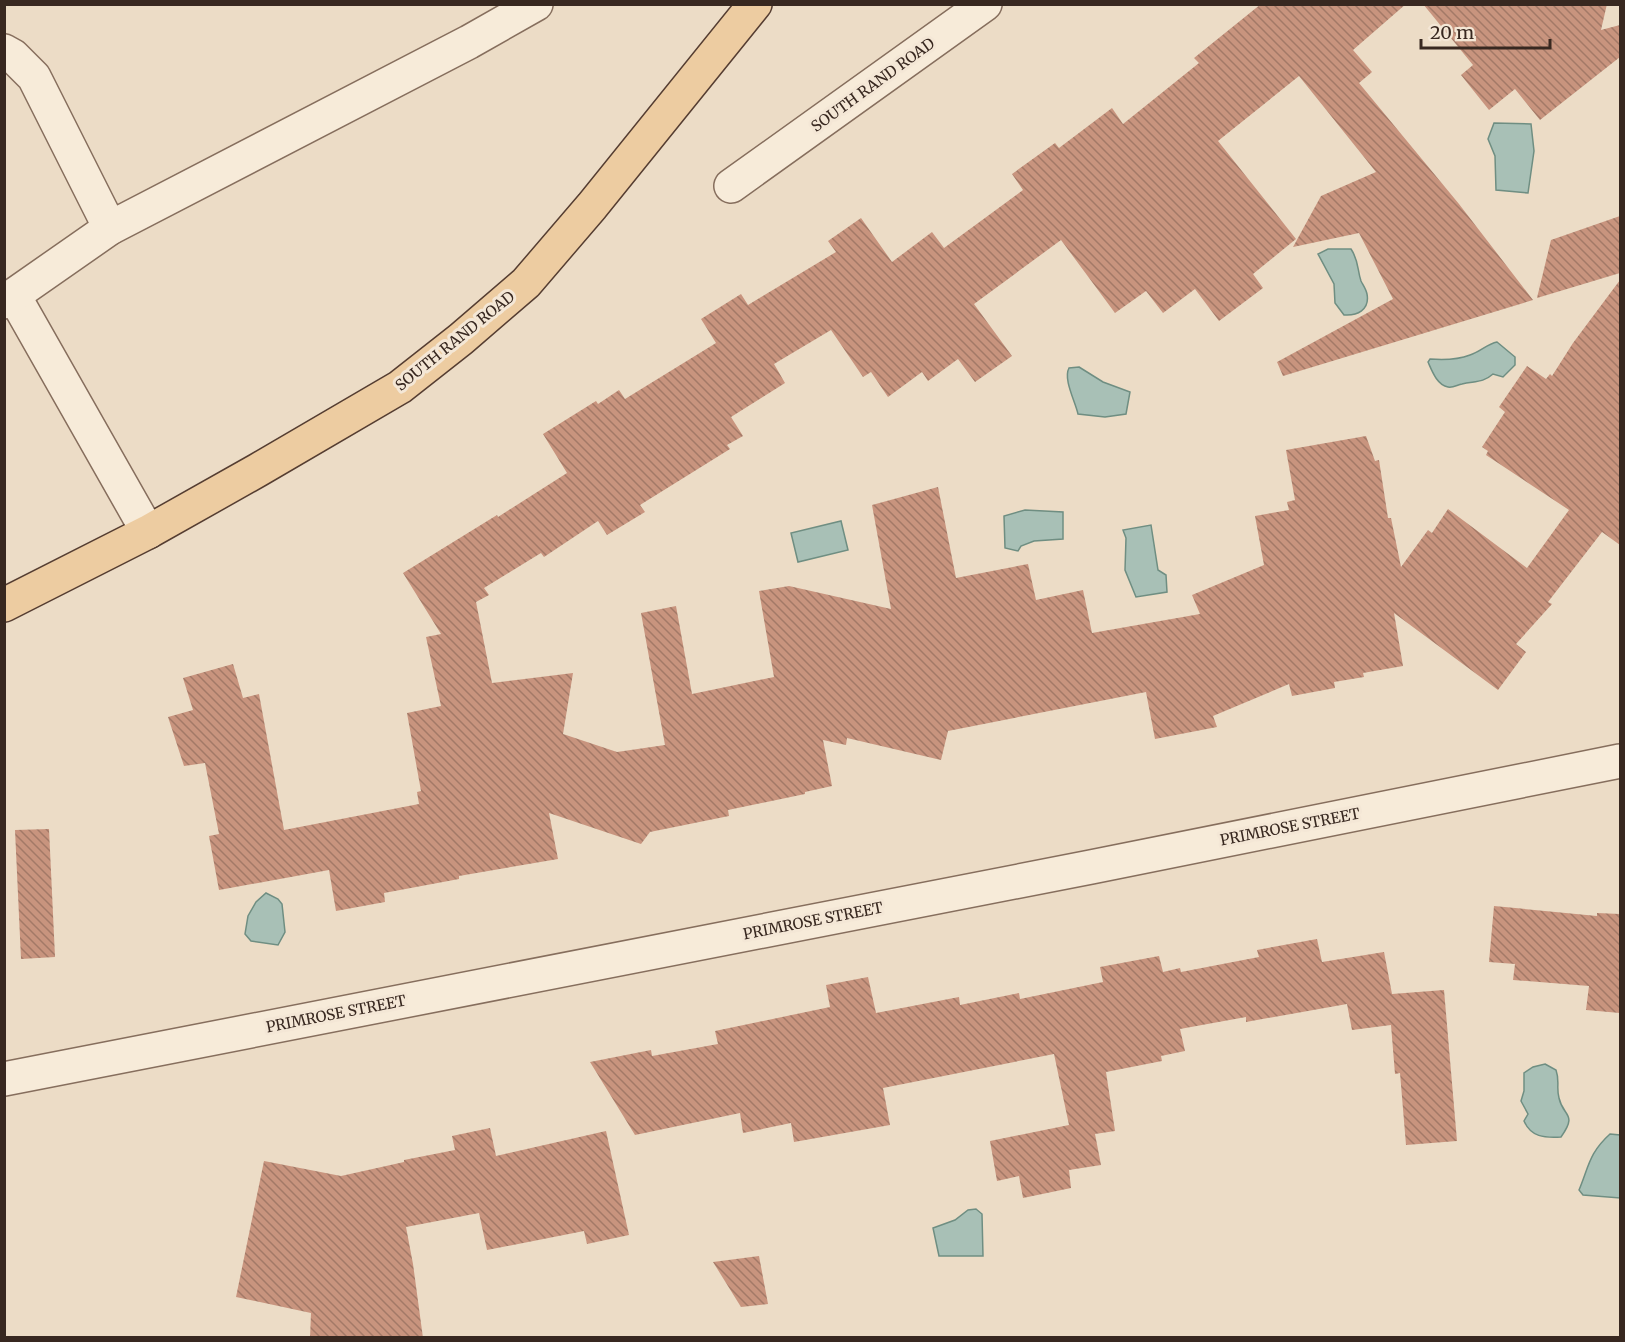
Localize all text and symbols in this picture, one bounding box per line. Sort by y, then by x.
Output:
scale bar [1421,12,1550,50]
text: 20 m [1430,21,1474,44]
street label: SOUTH RAND ROAD [807,33,938,136]
street label: SOUTH RAND ROAD [391,287,518,395]
street label: PRIMROSE STREET [1218,804,1362,849]
street label: PRIMROSE STREET [741,898,885,943]
street label: PRIMROSE STREET [264,991,408,1036]

